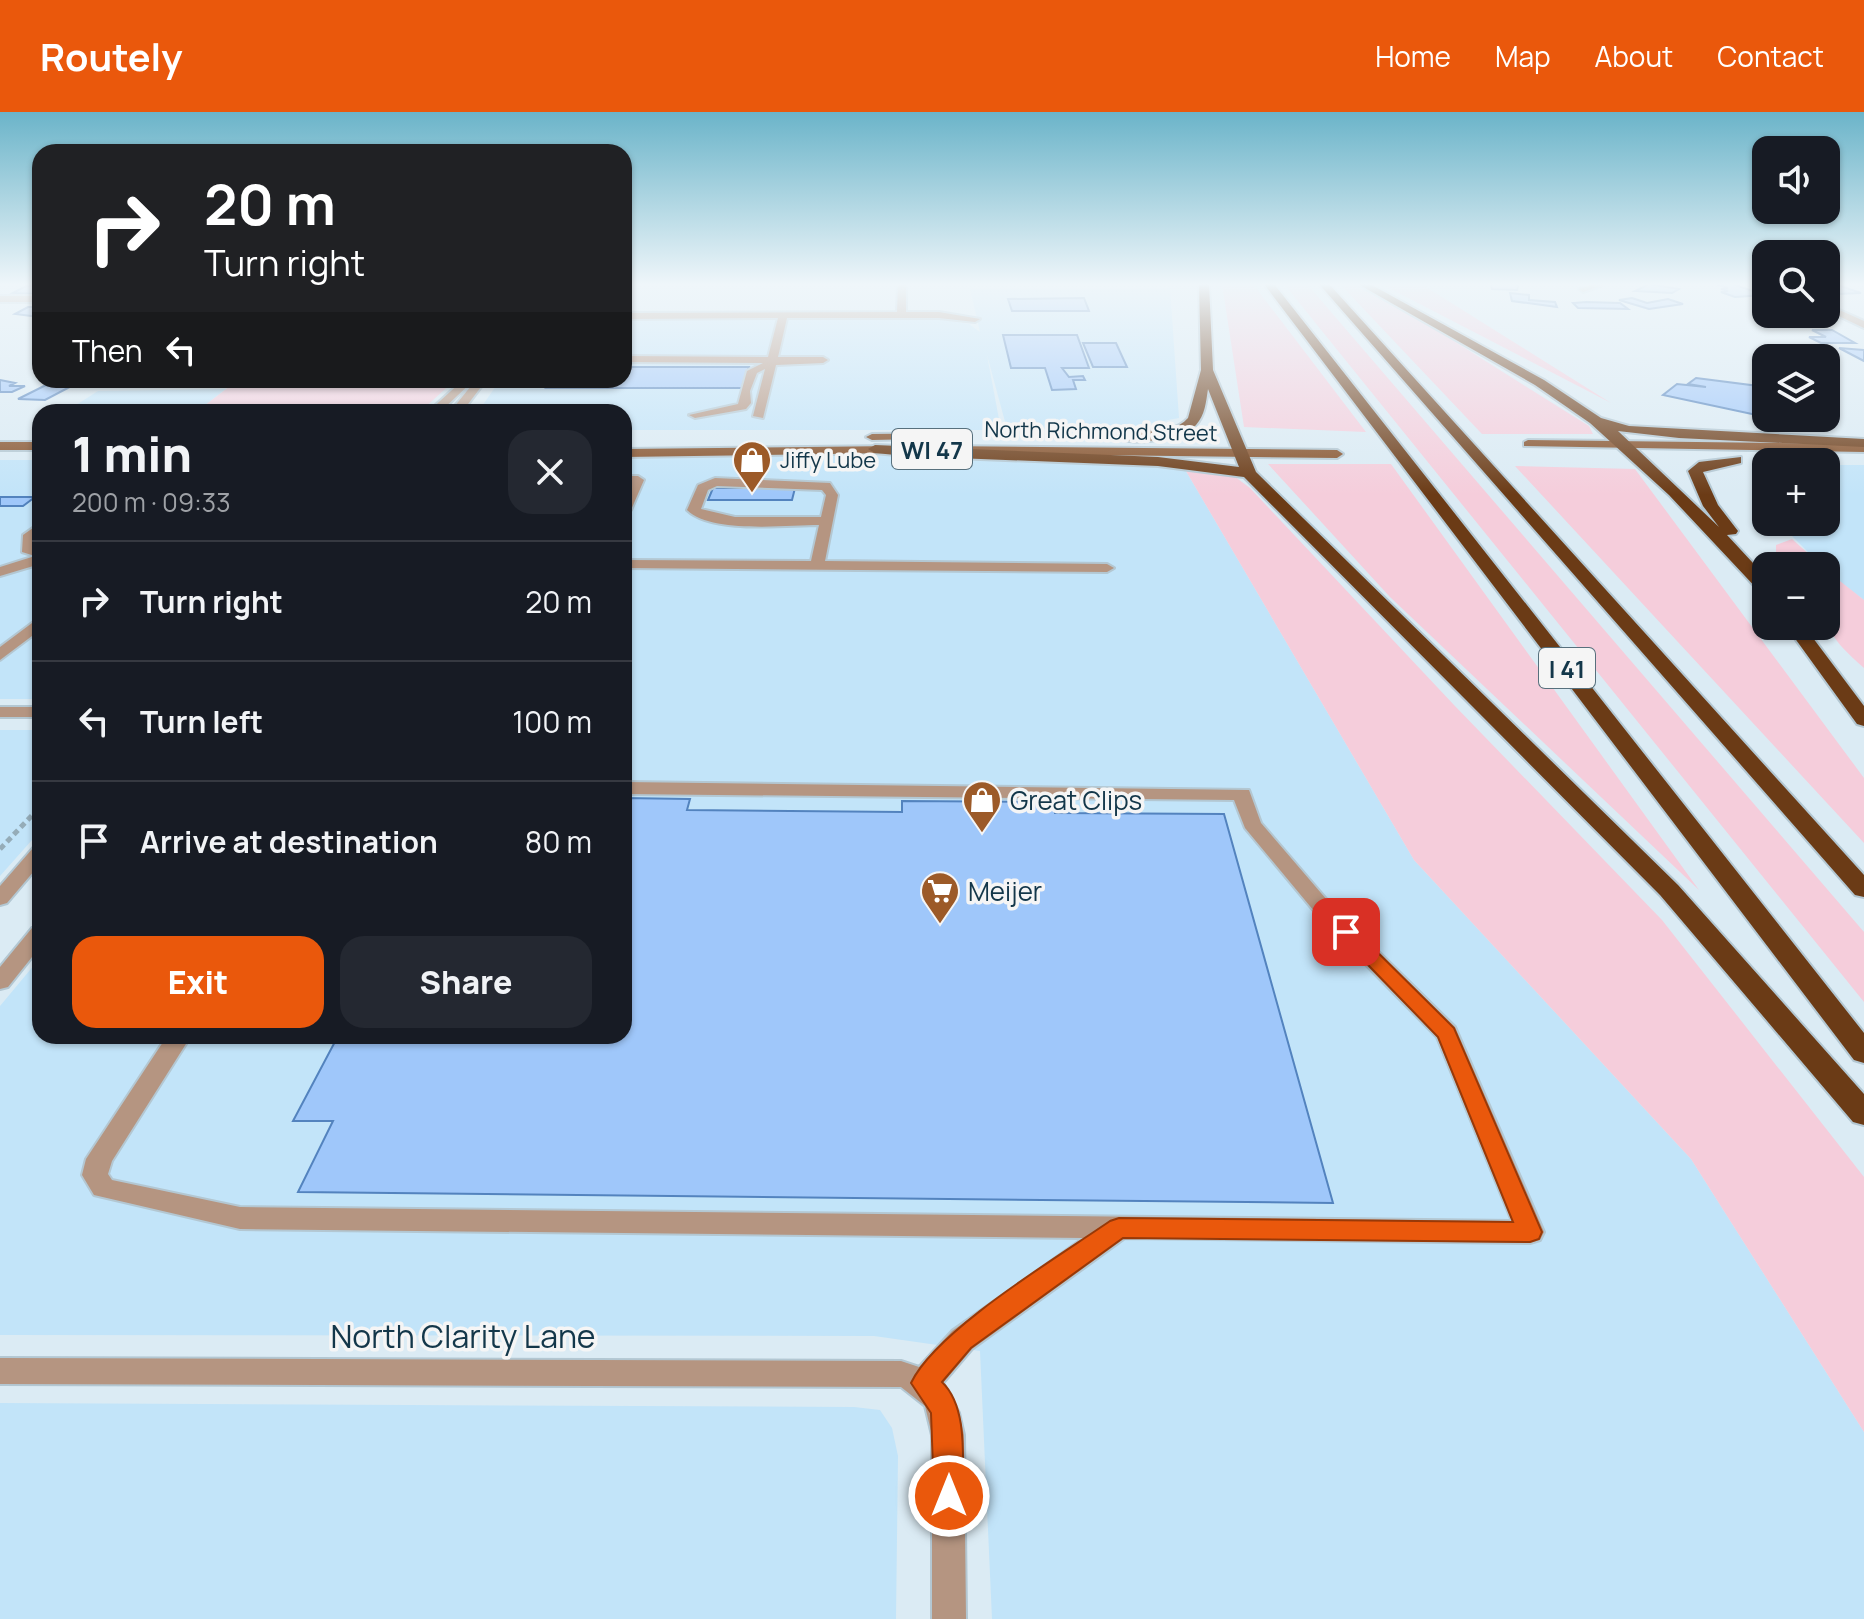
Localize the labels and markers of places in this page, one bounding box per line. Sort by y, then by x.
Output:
shop icon: Jiffy Lube [731,439,773,494]
place label: Jiffy Lube [780,445,876,475]
shop icon: Great Clips [961,779,1003,834]
place label: Great Clips [1010,782,1142,818]
supermarket icon: Meijer [919,870,961,925]
place label: Meijer [968,873,1042,909]
pin [1312,898,1380,966]

